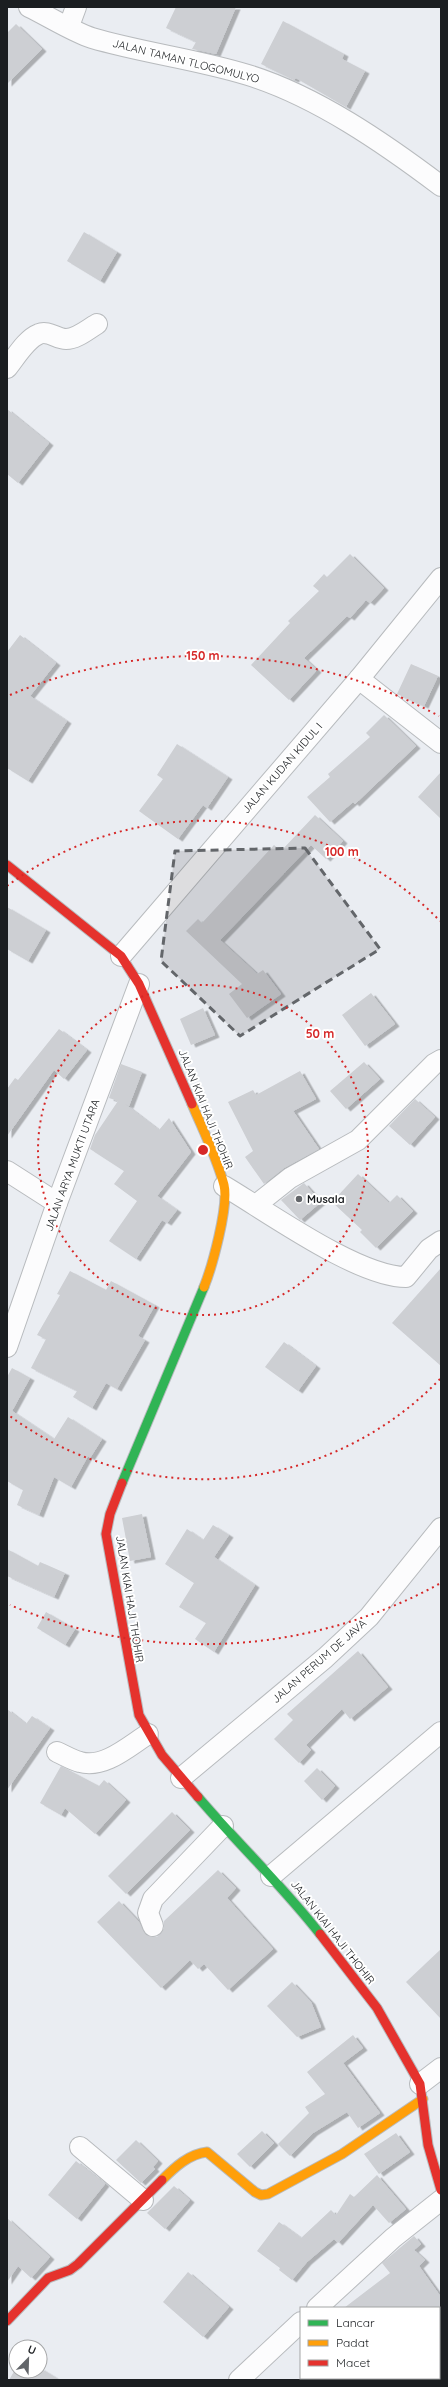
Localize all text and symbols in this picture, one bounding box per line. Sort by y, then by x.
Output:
street label: JALAN TAMAN TLOGOMULYO [111,36,261,86]
text: 150 m [186,648,220,663]
street label: JALAN KUDAN KIDUL I [239,720,325,816]
text: 100 m [325,844,359,859]
text: 50 m [306,1026,334,1041]
street label: JALAN KIAI HAJI THOHIR [175,1047,237,1171]
street label: JALAN ARYA MUKTI UTARA [42,1097,102,1233]
centre of rings [196,1143,210,1157]
place label: Musala [307,1192,345,1206]
marker: Musala [294,1194,304,1204]
street label: JALAN KIAI HAJI THOHIR [113,1534,147,1664]
street label: JALAN PERUM DE JAVA [269,1616,369,1706]
street label: JALAN KIAI HAJI THOHIR [288,1877,378,1987]
legend [300,2307,440,2379]
text: Lancar [336,2315,375,2330]
text: Padat [336,2335,369,2350]
north arrow [8,2339,48,2379]
text: U [26,2342,38,2358]
text: Macet [336,2355,370,2370]

